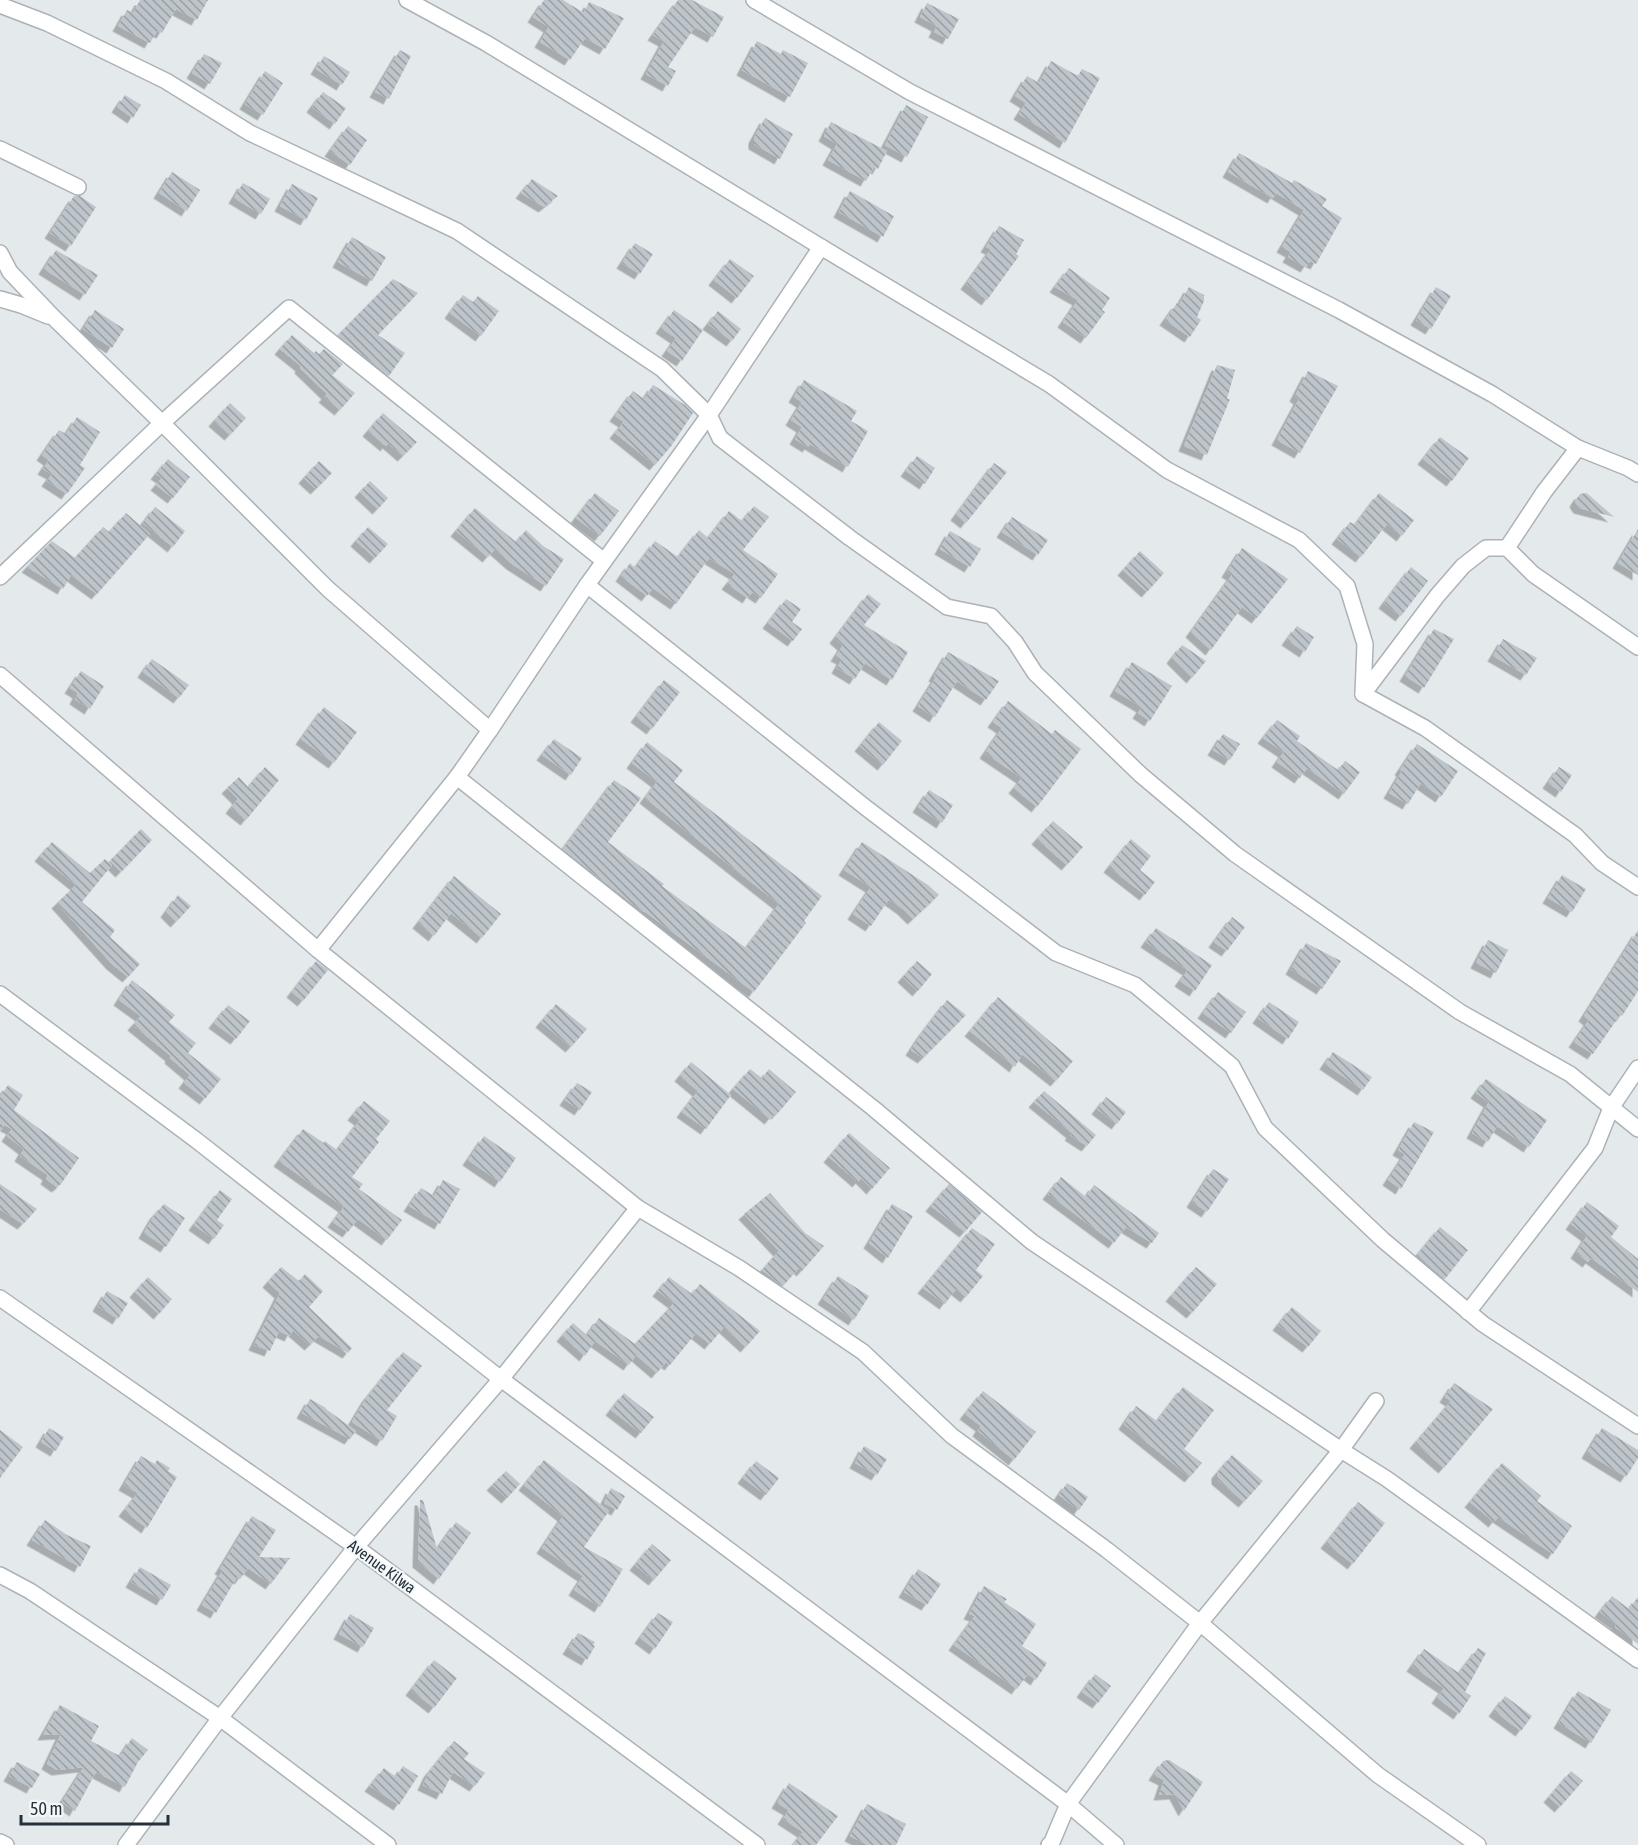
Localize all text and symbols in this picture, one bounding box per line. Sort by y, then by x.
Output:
street label: Avenue Kilwa [345,1536,419,1596]
scale bar [21,1788,168,1826]
text: 50 m [30,1798,62,1819]

